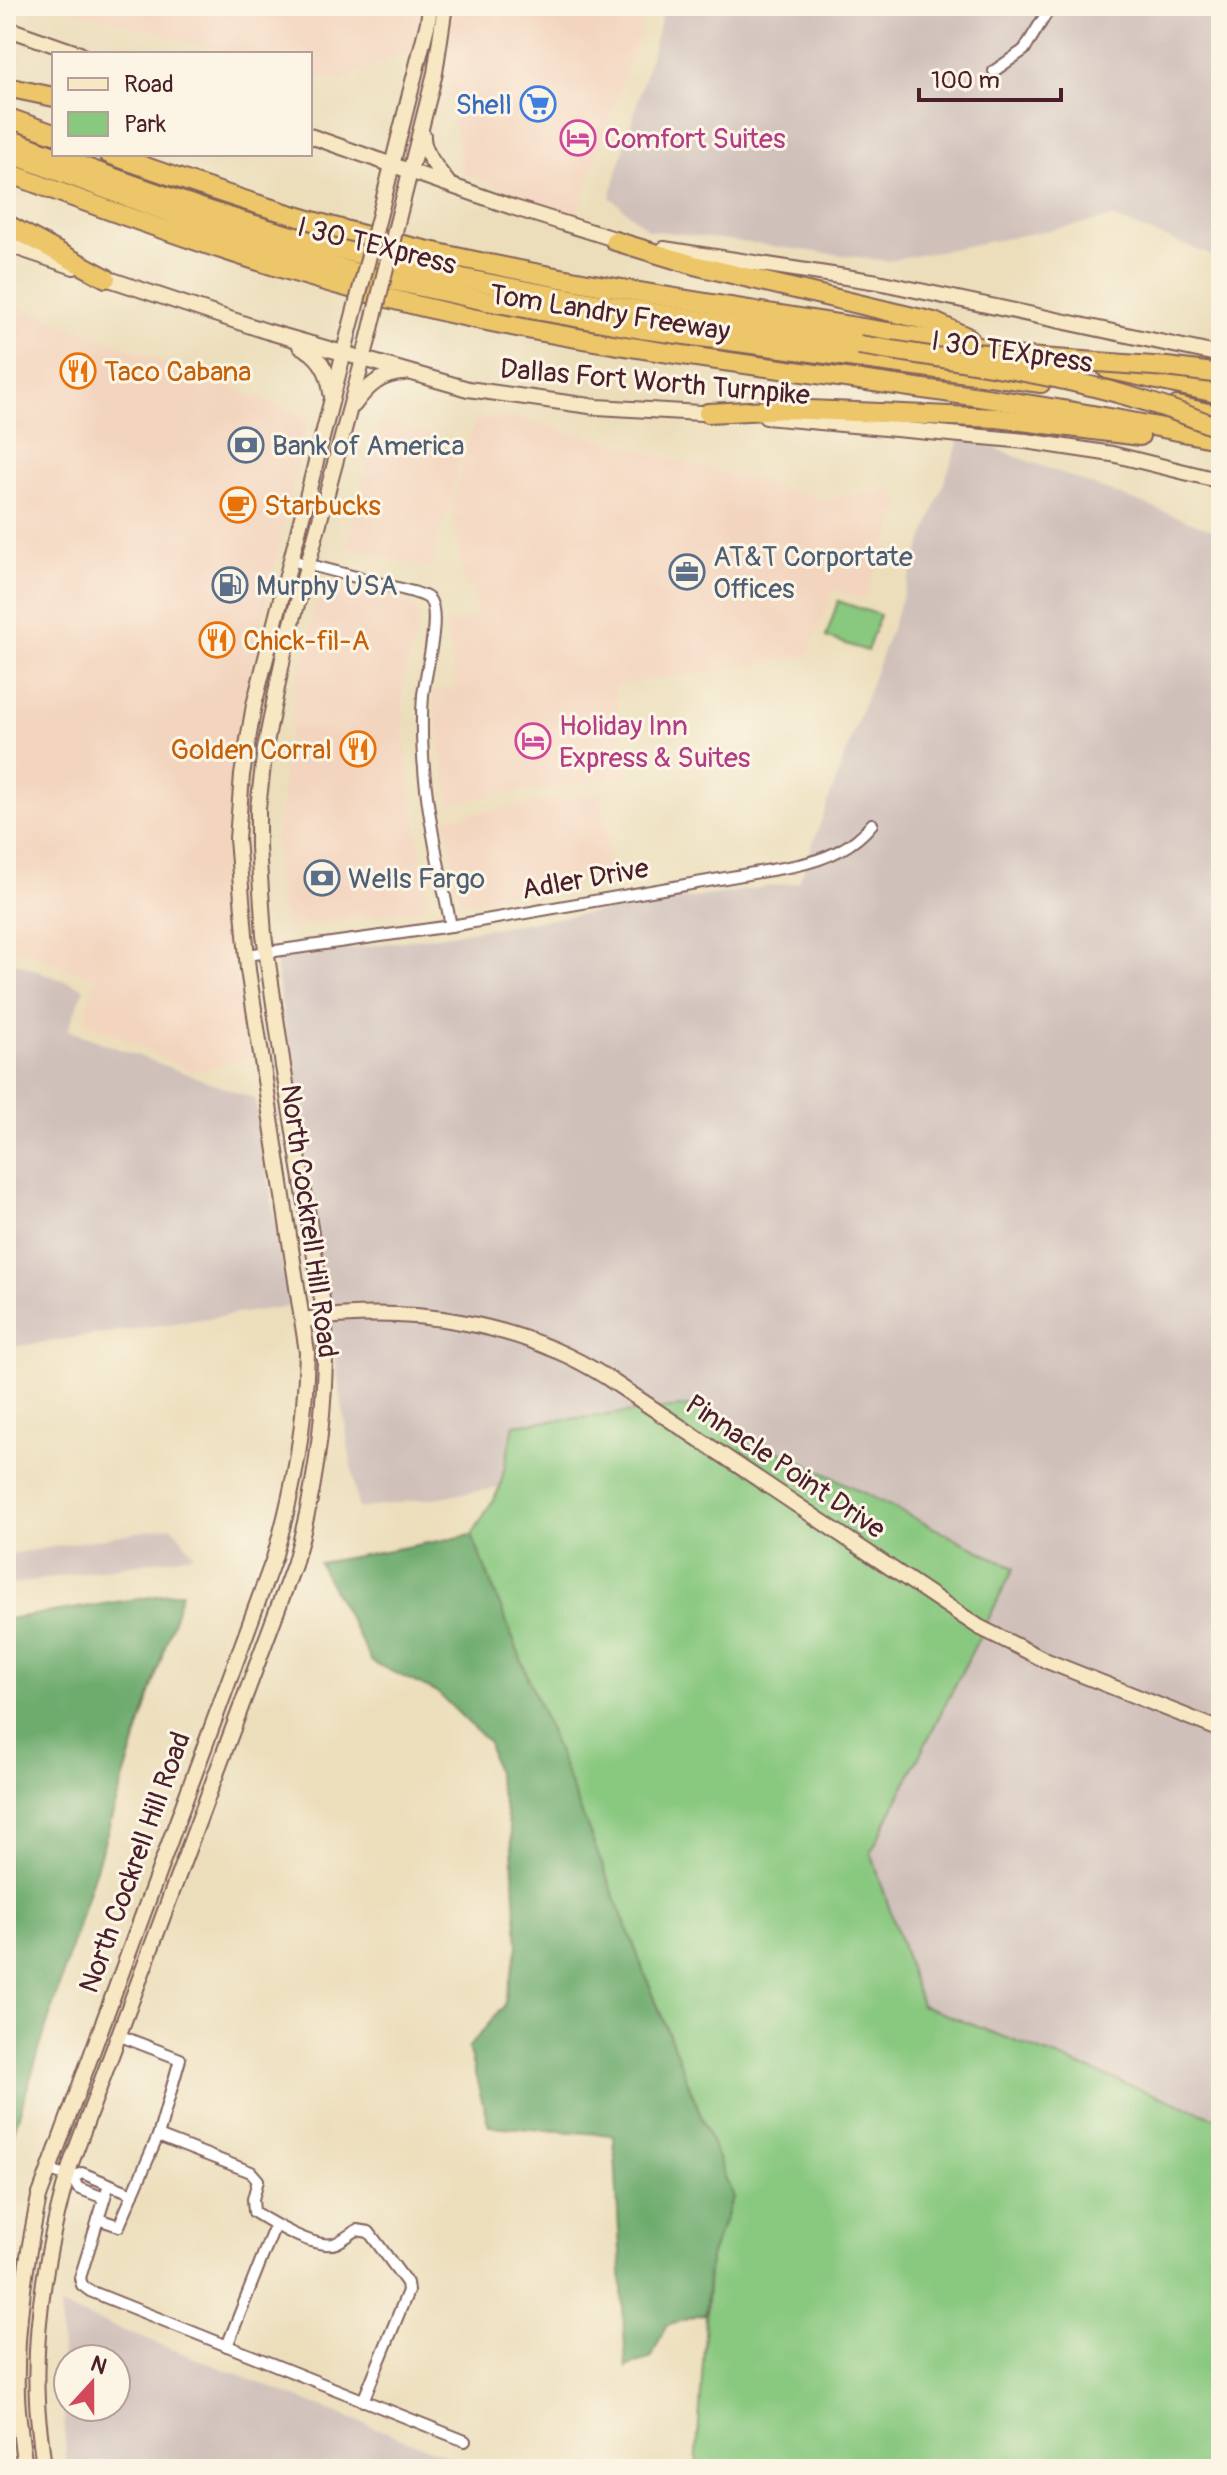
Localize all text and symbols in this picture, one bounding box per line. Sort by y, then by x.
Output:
legend [52,52,312,156]
scale bar [919,52,1061,102]
text: 100 m [931,66,1000,95]
text: Road [124,70,174,99]
supermarket icon: Shell [519,85,557,123]
place label: Shell [455,88,512,123]
text: Park [124,110,166,139]
hotel icon: Comfort Suites [559,119,597,157]
place label: Comfort Suites [604,122,786,157]
street label: I 30 TEXpress [294,210,460,283]
street label: Tom Landry Freeway [487,277,732,350]
street label: I 30 TEXpress [929,324,1095,381]
restaurant icon: Taco Cabana [59,352,97,390]
street label: Dallas Fort Worth Turnpike [498,352,812,414]
place label: Taco Cabana [104,355,251,390]
bank icon: Bank of America [227,426,265,464]
place label: Bank of America [272,429,465,464]
cafe icon: Starbucks [219,486,257,524]
place label: Starbucks [264,489,381,524]
place label: AT&T Corportate Offices [713,540,913,607]
office icon: AT&T Corportate Offices [668,553,706,591]
fuel station icon: Murphy USA [211,566,249,604]
place label: Murphy USA [256,569,398,604]
restaurant icon: Chick-fil-A [198,621,236,659]
place label: Chick-fil-A [243,624,370,659]
place label: Holiday Inn Express & Suites [559,709,751,776]
hotel icon: Holiday Inn Express & Suites [514,722,552,760]
restaurant icon: Golden Corral [339,730,377,768]
place label: Golden Corral [171,733,332,768]
street label: Adler Drive [519,851,652,908]
bank icon: Wells Fargo [303,859,341,897]
place label: Wells Fargo [348,862,485,897]
street label: North Cockrell Hill Road [272,1082,345,1360]
street label: Pinnacle Point Drive [679,1387,892,1547]
street label: North Cockrell Hill Road [72,1727,199,1998]
north arrow [52,2343,132,2423]
text: N [87,2350,111,2381]

